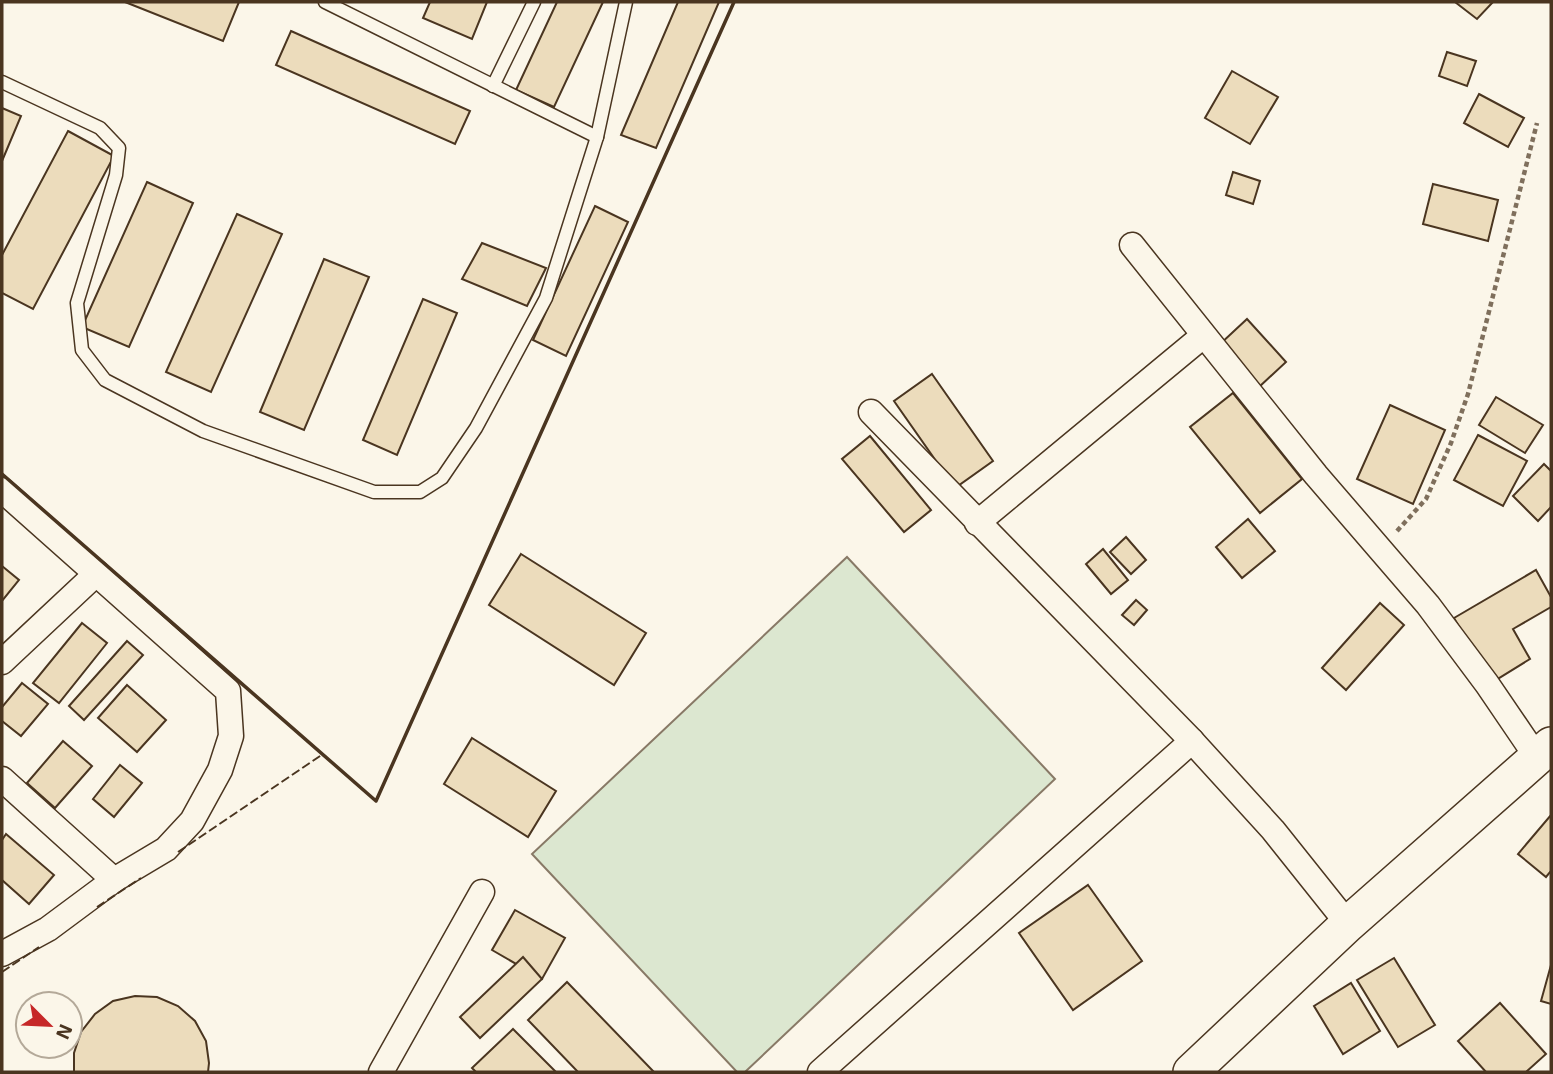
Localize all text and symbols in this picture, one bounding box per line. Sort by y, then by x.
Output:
north arrow [14,990,84,1060]
text: N [52,1021,78,1043]

